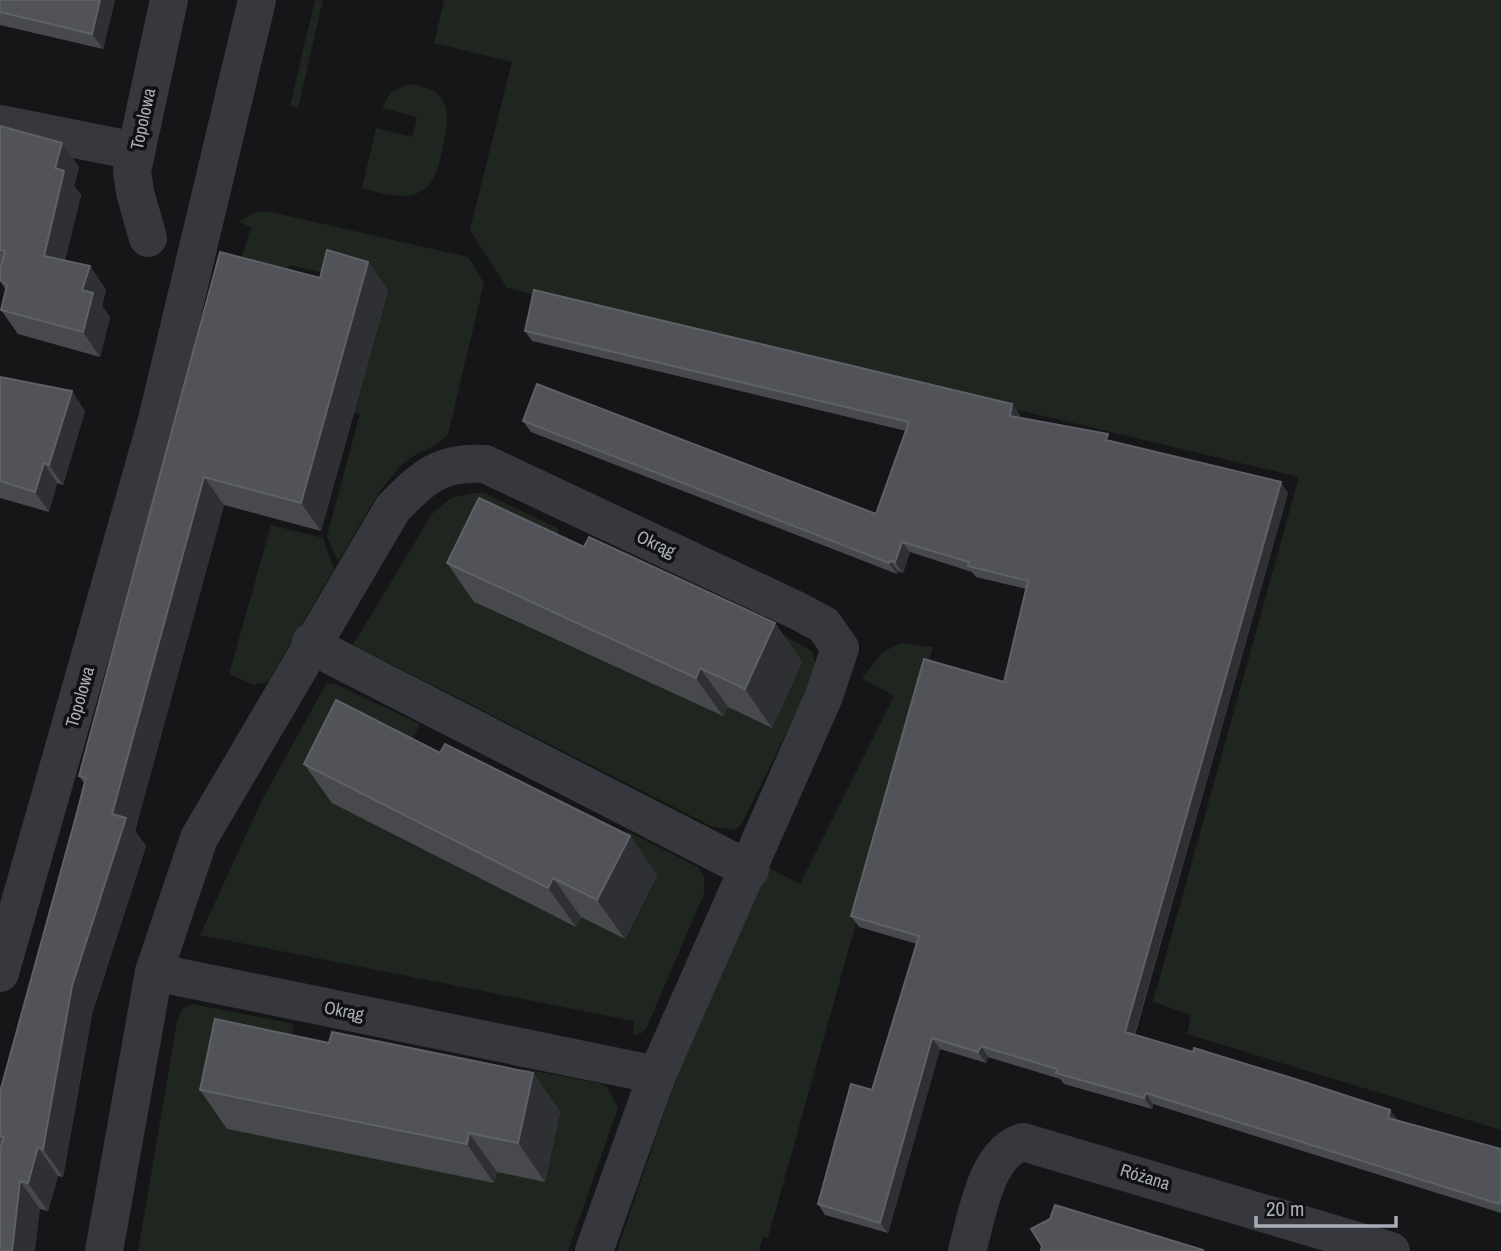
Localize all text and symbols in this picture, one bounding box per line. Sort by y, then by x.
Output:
street label: Topolowa [124,86,161,152]
street label: Okrąg [633,524,680,564]
street label: Topolowa [59,663,100,730]
street label: Okrąg [322,994,367,1027]
street label: Różana [1117,1157,1173,1196]
scale bar [1256,1184,1396,1228]
text: 20 m [1266,1194,1304,1223]

